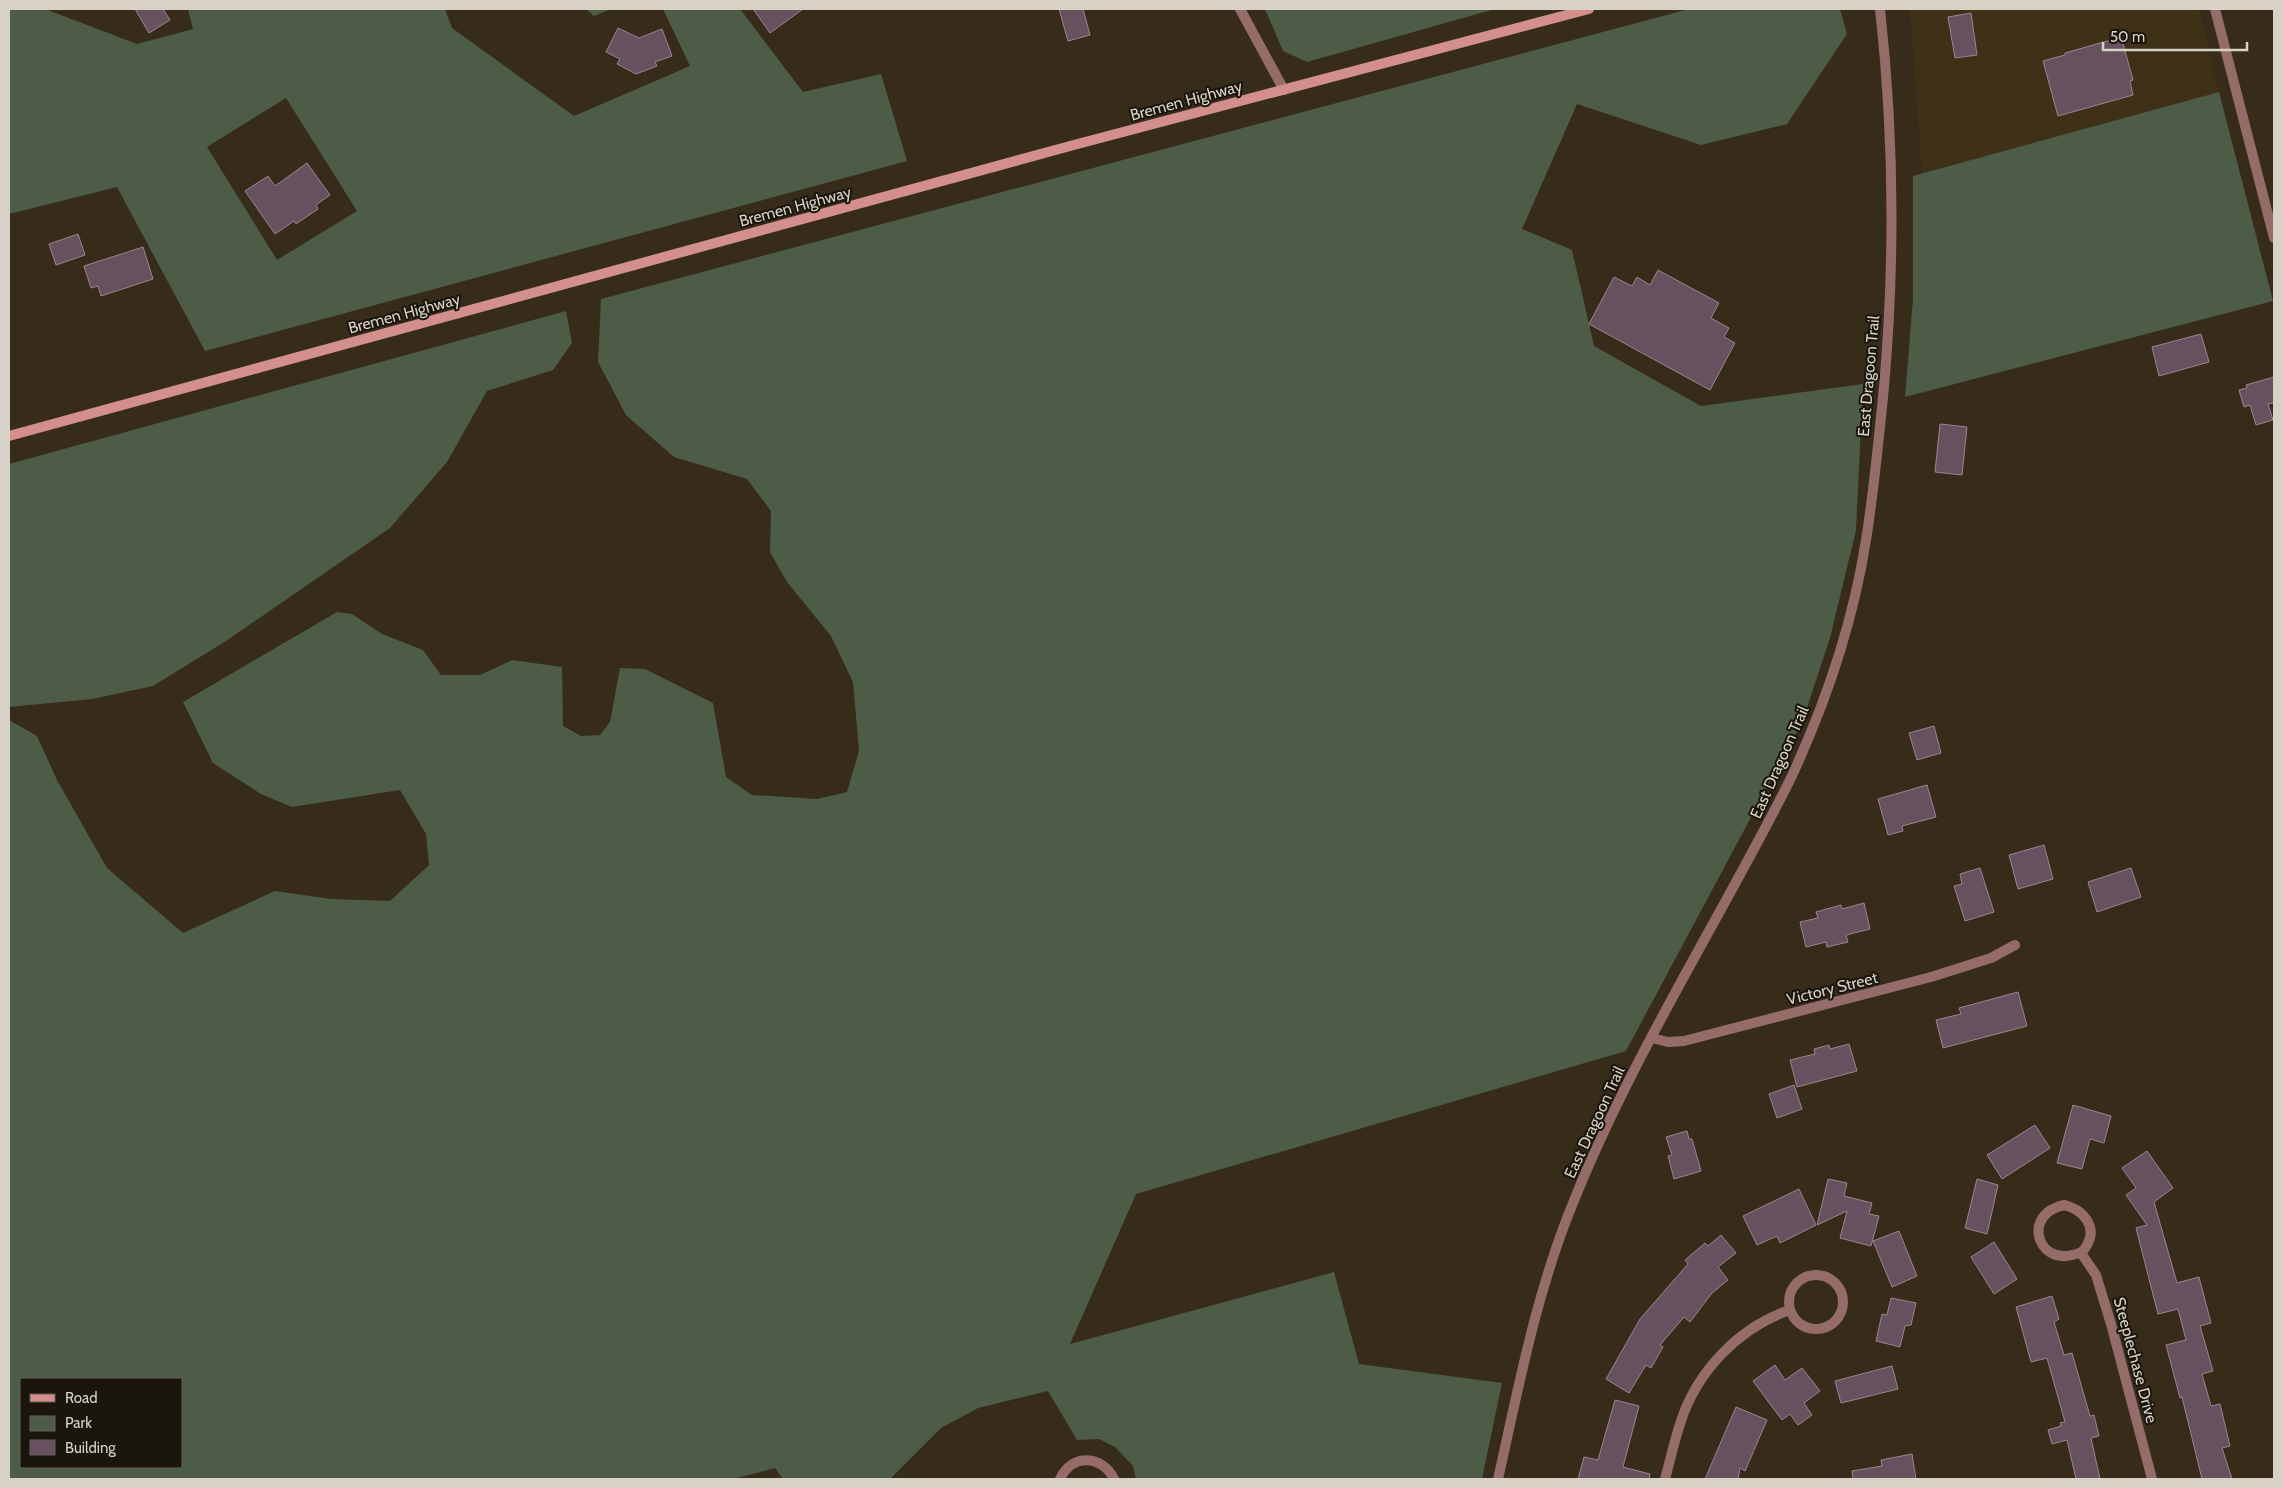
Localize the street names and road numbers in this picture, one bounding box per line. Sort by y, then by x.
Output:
street label: Bremen Highway [1128,76,1244,125]
street label: Bremen Highway [737,182,853,231]
street label: Bremen Highway [346,289,462,338]
street label: East Dragoon Trail [1854,315,1883,437]
street label: East Dragoon Trail [1746,703,1813,821]
street label: Victory Street [1785,968,1880,1009]
street label: East Dragoon Trail [1560,1063,1629,1181]
street label: Steeplechase Drive [2110,1295,2161,1425]

